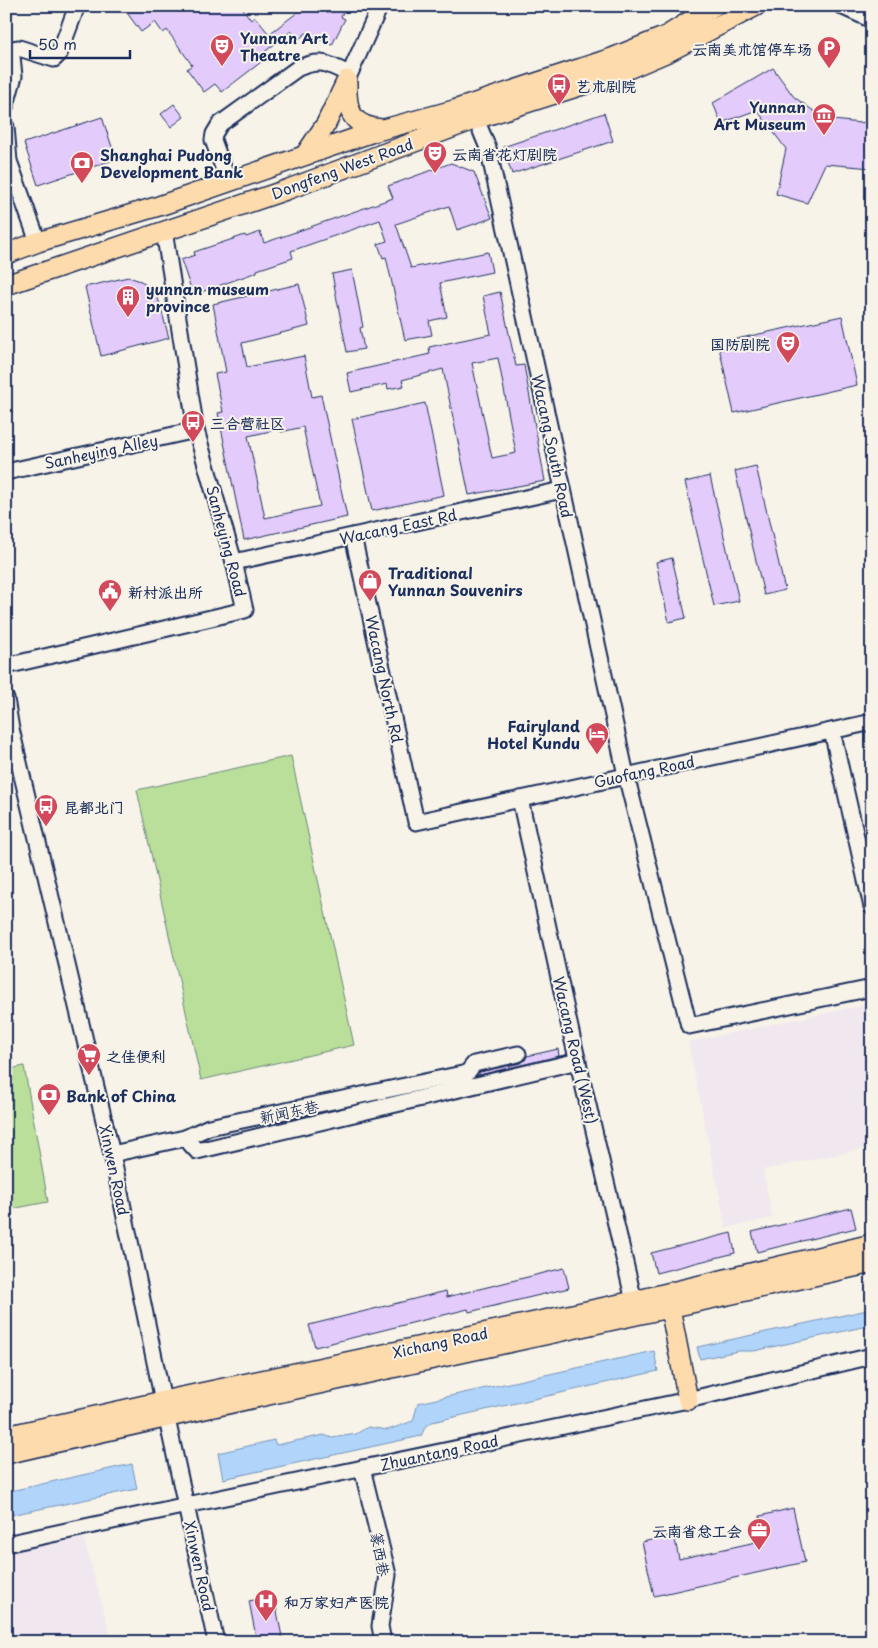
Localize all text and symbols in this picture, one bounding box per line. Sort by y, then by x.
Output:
place label: Yunnan Art Theatre [240,26,329,66]
scale bar [30,28,130,60]
text: 50 m [38,32,77,55]
theatre icon: Yunnan Art Theatre [209,33,235,67]
parking icon: 云南美术馆停车场 [816,35,842,69]
place label: 云南美术馆停车场 [692,37,812,60]
bus stop icon: 艺术剧院 [546,72,572,106]
place label: 艺术剧院 [576,74,636,97]
place label: Yunnan Art Museum [713,95,806,135]
museum icon: Yunnan Art Museum [811,102,837,136]
street label: Dongfeng West Road [268,132,416,204]
theatre icon: 云南省花灯剧院 [422,140,448,174]
place label: 云南省花灯剧院 [452,142,557,165]
place label: Shanghai Pudong Development Bank [100,143,243,183]
bank icon: Shanghai Pudong Development Bank [69,150,95,184]
place label: yunnan museum province [146,277,269,317]
building icon: yunnan museum province [115,284,141,318]
theatre icon: 国防剧院 [775,330,801,364]
place label: 国防剧院 [710,332,770,355]
street label: Wacang South Road [527,372,579,520]
bus stop icon: 三合营社区 [180,409,206,443]
place label: 三合营社区 [210,411,285,434]
street label: Sanheying Alley [42,428,160,474]
street label: Sanheying Road [201,483,253,599]
street label: Wacang East Rd [337,502,459,550]
place label: Traditional Yunnan Souvenirs [388,561,523,601]
shop icon: Traditional Yunnan Souvenirs [357,568,383,602]
public building icon: 新村派出所 [97,578,123,612]
place label: 新村派出所 [128,580,203,603]
street label: Wacang North Rd [360,613,410,745]
place label: Fairyland Hotel Kundu [487,714,580,754]
hotel icon: Fairyland Hotel Kundu [584,721,610,755]
street label: Guofang Road [591,749,697,793]
bus stop icon: 昆都北门 [33,793,59,827]
place label: 昆都北门 [64,795,124,818]
street label: Wacang Road (West) [548,974,604,1126]
supermarket icon: 之佳便利 [76,1042,102,1076]
place label: 之佳便利 [106,1044,166,1067]
bank icon: Bank of China [36,1082,62,1116]
place label: Bank of China [66,1084,177,1107]
street label: 新闻东巷 [257,1094,321,1128]
street label: Xinwen Road [94,1123,136,1217]
street label: Xichang Road [390,1321,490,1363]
street label: Zhuantang Road [378,1428,500,1476]
office icon: 云南省总工会 [746,1517,772,1551]
street label: Xinwen Road [179,1519,221,1613]
place label: 云南省总工会 [652,1519,742,1542]
street label: 篆西巷 [366,1530,396,1578]
hospital icon: 和万家妇产医院 [253,1588,279,1622]
place label: 和万家妇产医院 [284,1590,389,1613]

